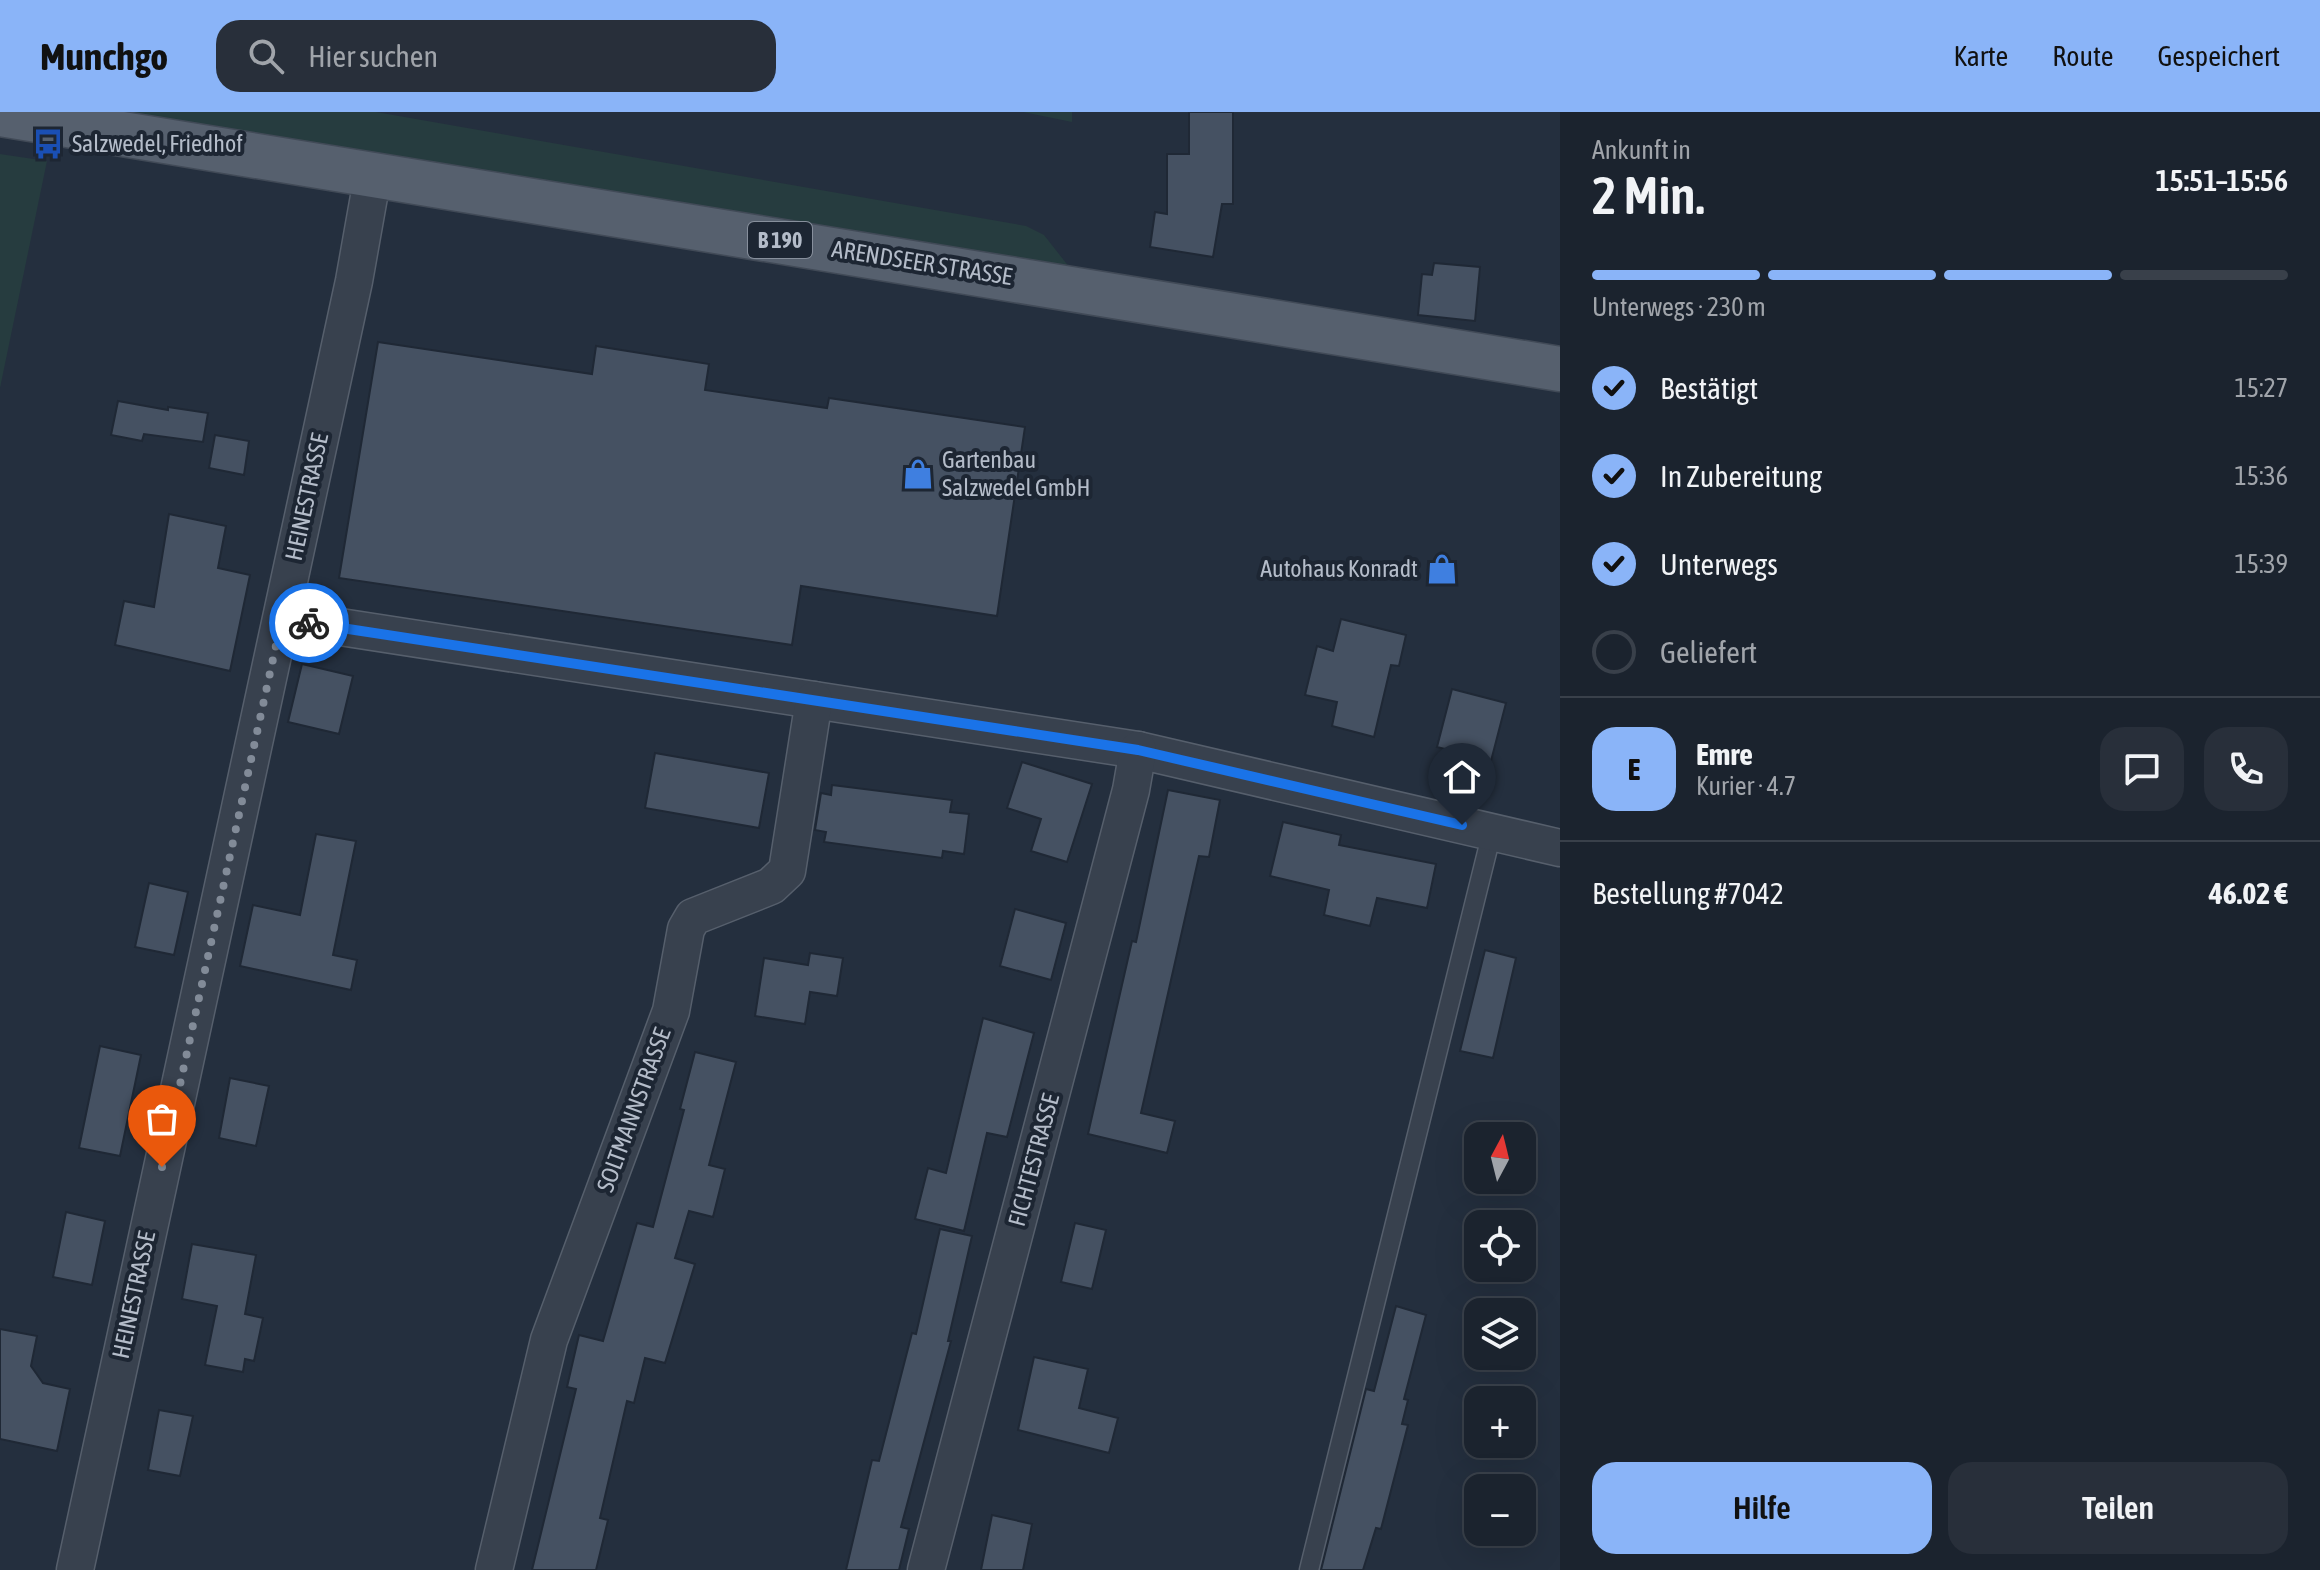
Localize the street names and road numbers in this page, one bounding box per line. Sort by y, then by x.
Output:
road number: B 190 [748,222,812,258]
street label: ARENDSEER STRASSE [830,235,1014,290]
street label: HEINESTRASSE [280,431,333,563]
street label: SOLTMANNSTRASSE [591,1024,676,1196]
street label: FICHTESTRASSE [1003,1091,1064,1229]
street label: HEINESTRASSE [107,1229,160,1361]

